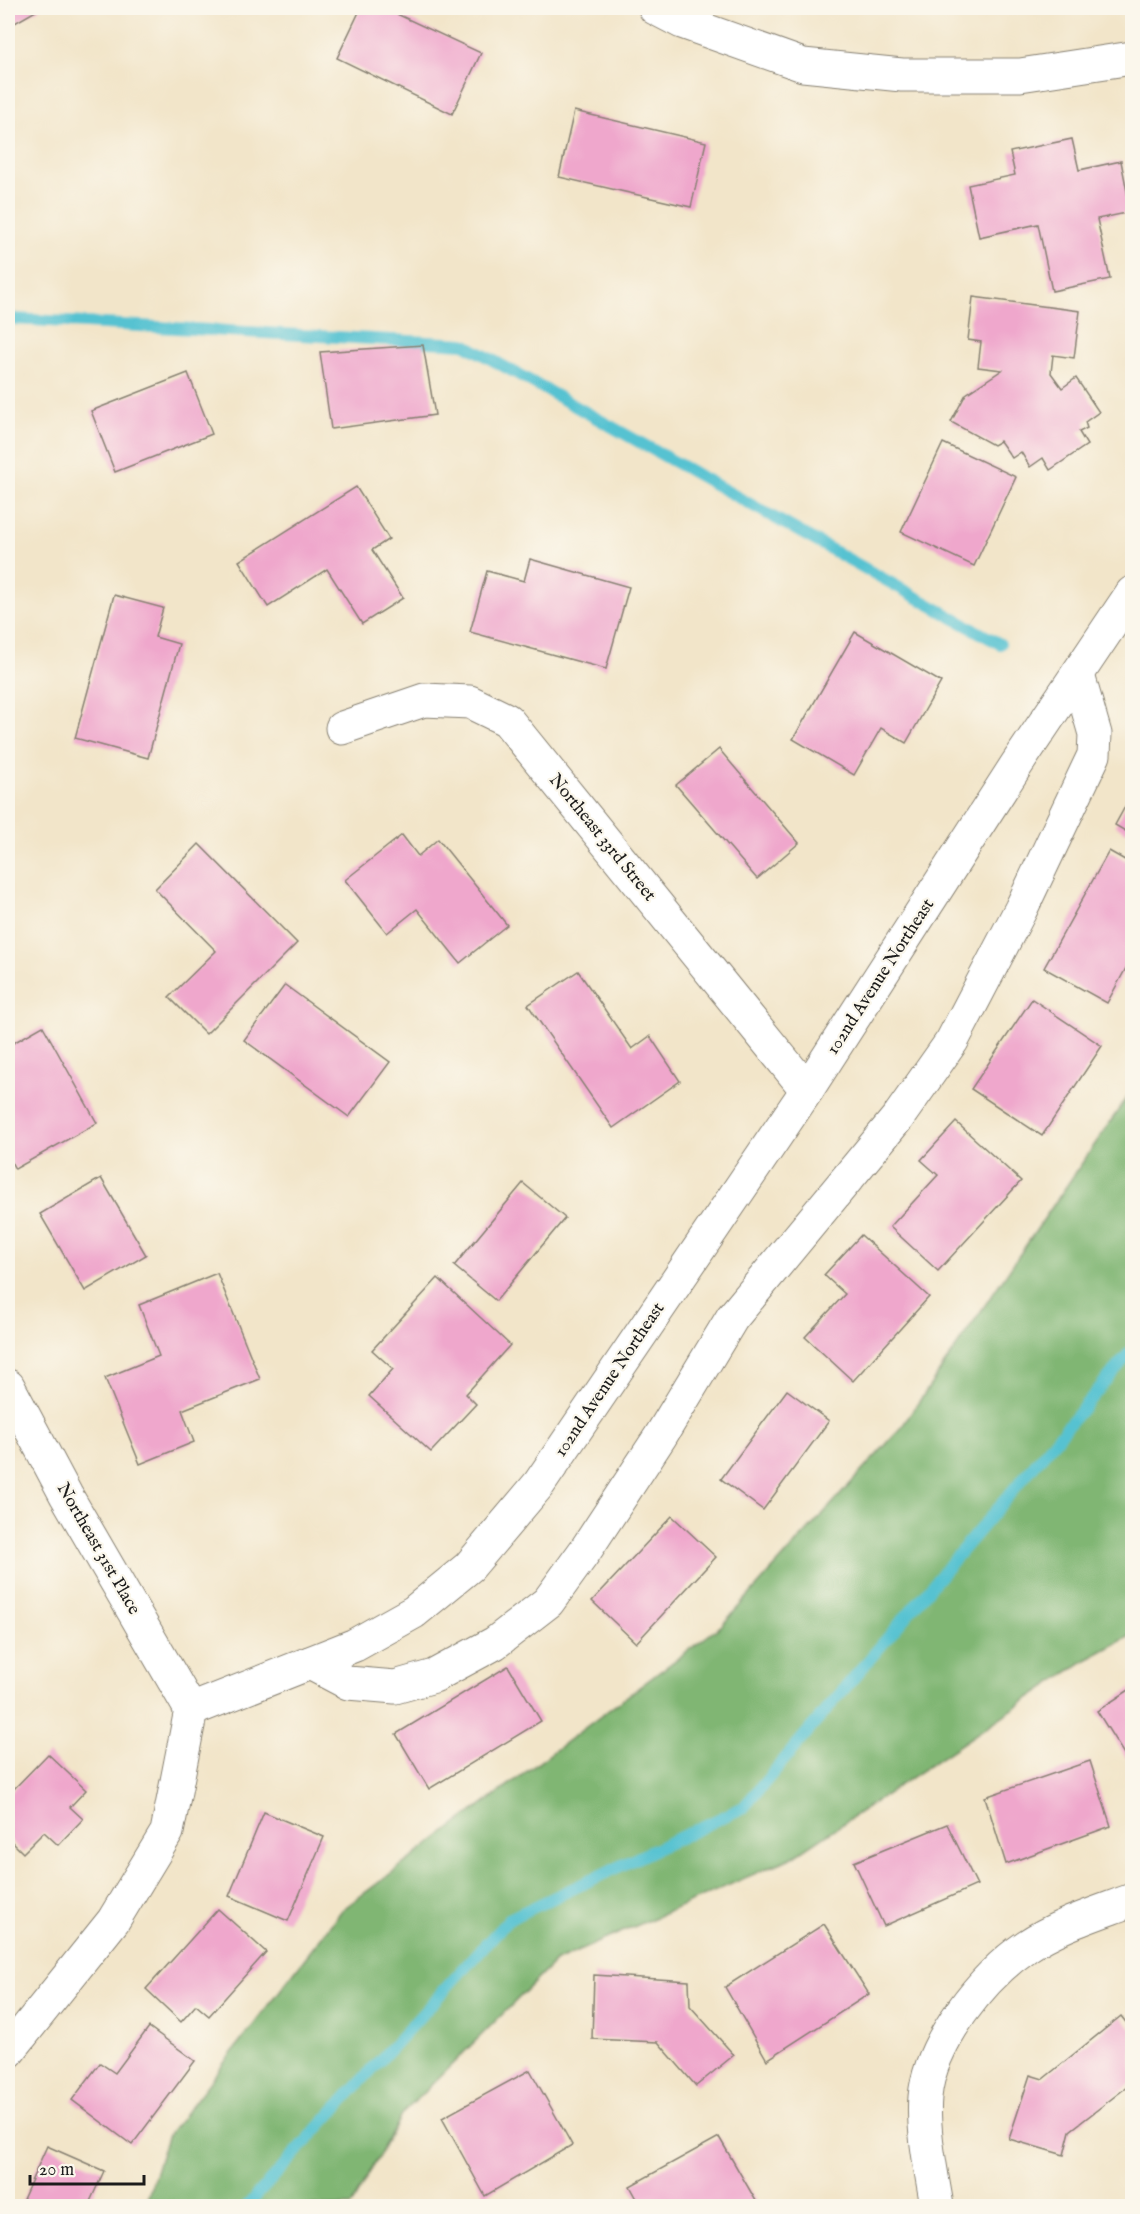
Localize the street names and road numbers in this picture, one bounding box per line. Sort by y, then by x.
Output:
street label: Northeast 33rd Street [543,769,661,907]
street label: 102nd Avenue Northeast [822,895,940,1059]
street label: 102nd Avenue Northeast [550,1298,670,1462]
street label: Northeast 31st Place [51,1479,145,1619]

